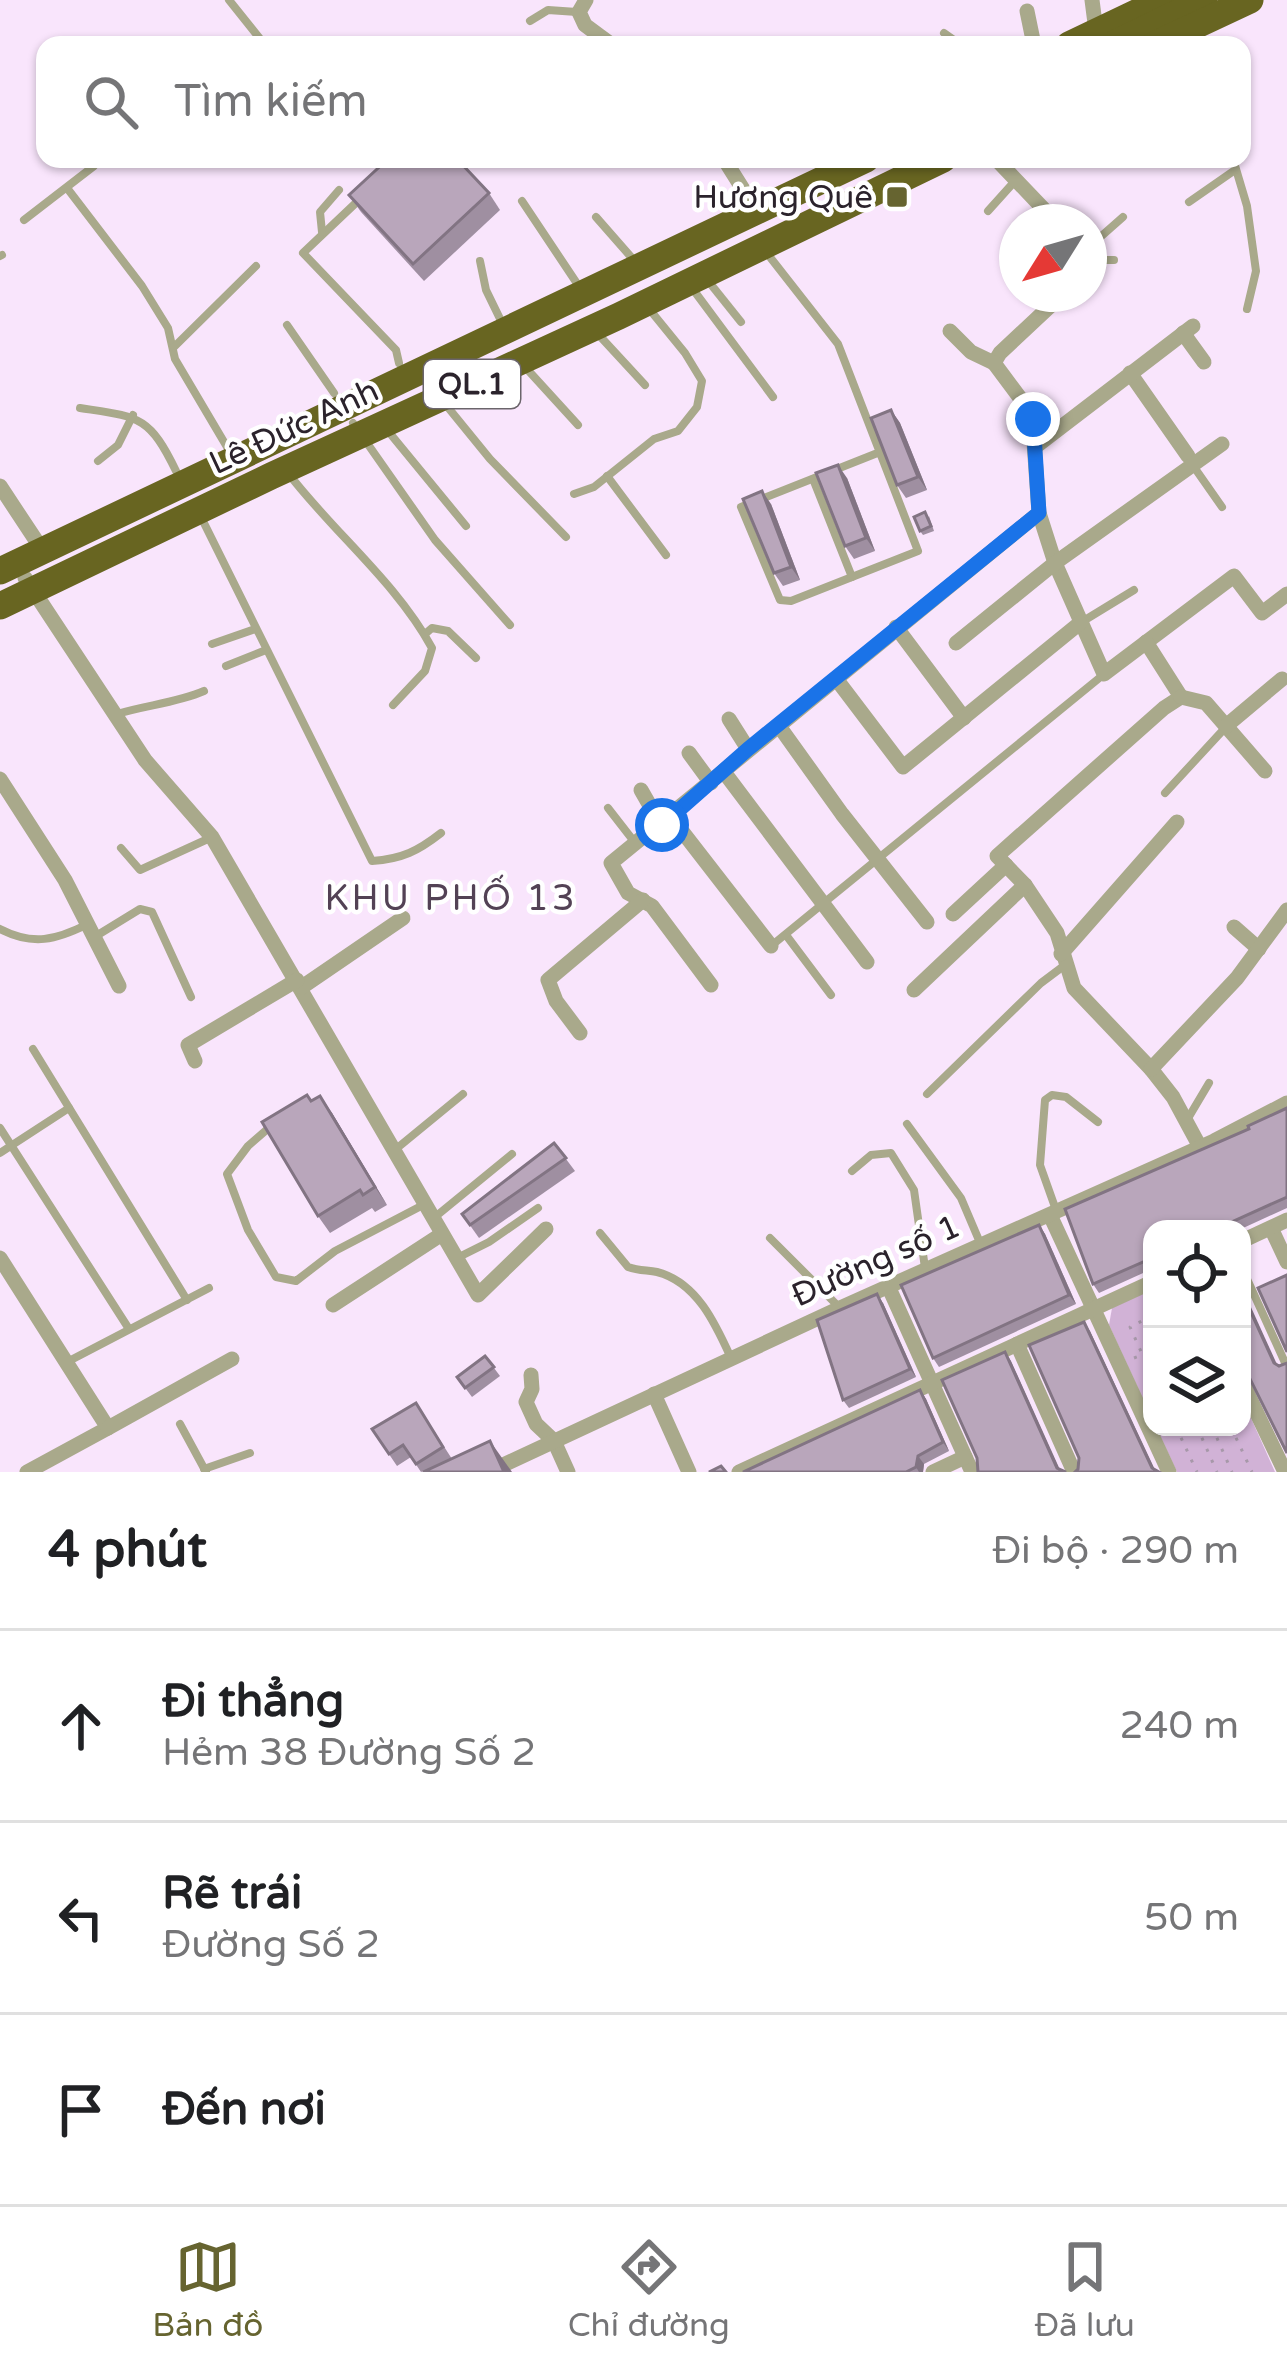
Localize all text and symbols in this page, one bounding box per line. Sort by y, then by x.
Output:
search box [36,36,1251,168]
icon: search [78,69,144,135]
text: Tìm kiếm [174,75,368,129]
place label: Hương Quê [693,178,873,217]
marker: Hương Quê [884,184,910,210]
north arrow [999,204,1107,312]
road number: QL.1 [424,360,520,408]
street label: Lê Đức Anh [203,371,385,483]
route end [1006,392,1060,446]
route start [635,798,689,852]
district label: KHU PHỐ 13 [324,874,578,920]
street label: Đường số 1 [786,1207,966,1315]
map controls [1143,1220,1251,1436]
button: locate [1143,1220,1251,1328]
button: layers [1143,1328,1251,1436]
text: 4 phút [48,1519,207,1581]
text: Đi bộ · 290 m [992,1527,1239,1574]
text: Đi thẳng [162,1675,344,1729]
icon: ahead [48,1693,114,1759]
text: 240 m [1120,1702,1239,1749]
text: Hẻm 38 Đường Số 2 [162,1729,536,1776]
text: Rẽ trái [162,1867,302,1921]
icon: left [48,1885,114,1951]
text: 50 m [1144,1894,1239,1941]
text: Đường Số 2 [162,1921,380,1968]
icon: arrive [48,2077,114,2143]
text: Đến nơi [162,2083,326,2137]
tab: Bản đồ [152,2234,263,2345]
tab: Chỉ đường [568,2234,730,2345]
tab: Đã lưu [1034,2234,1135,2345]

